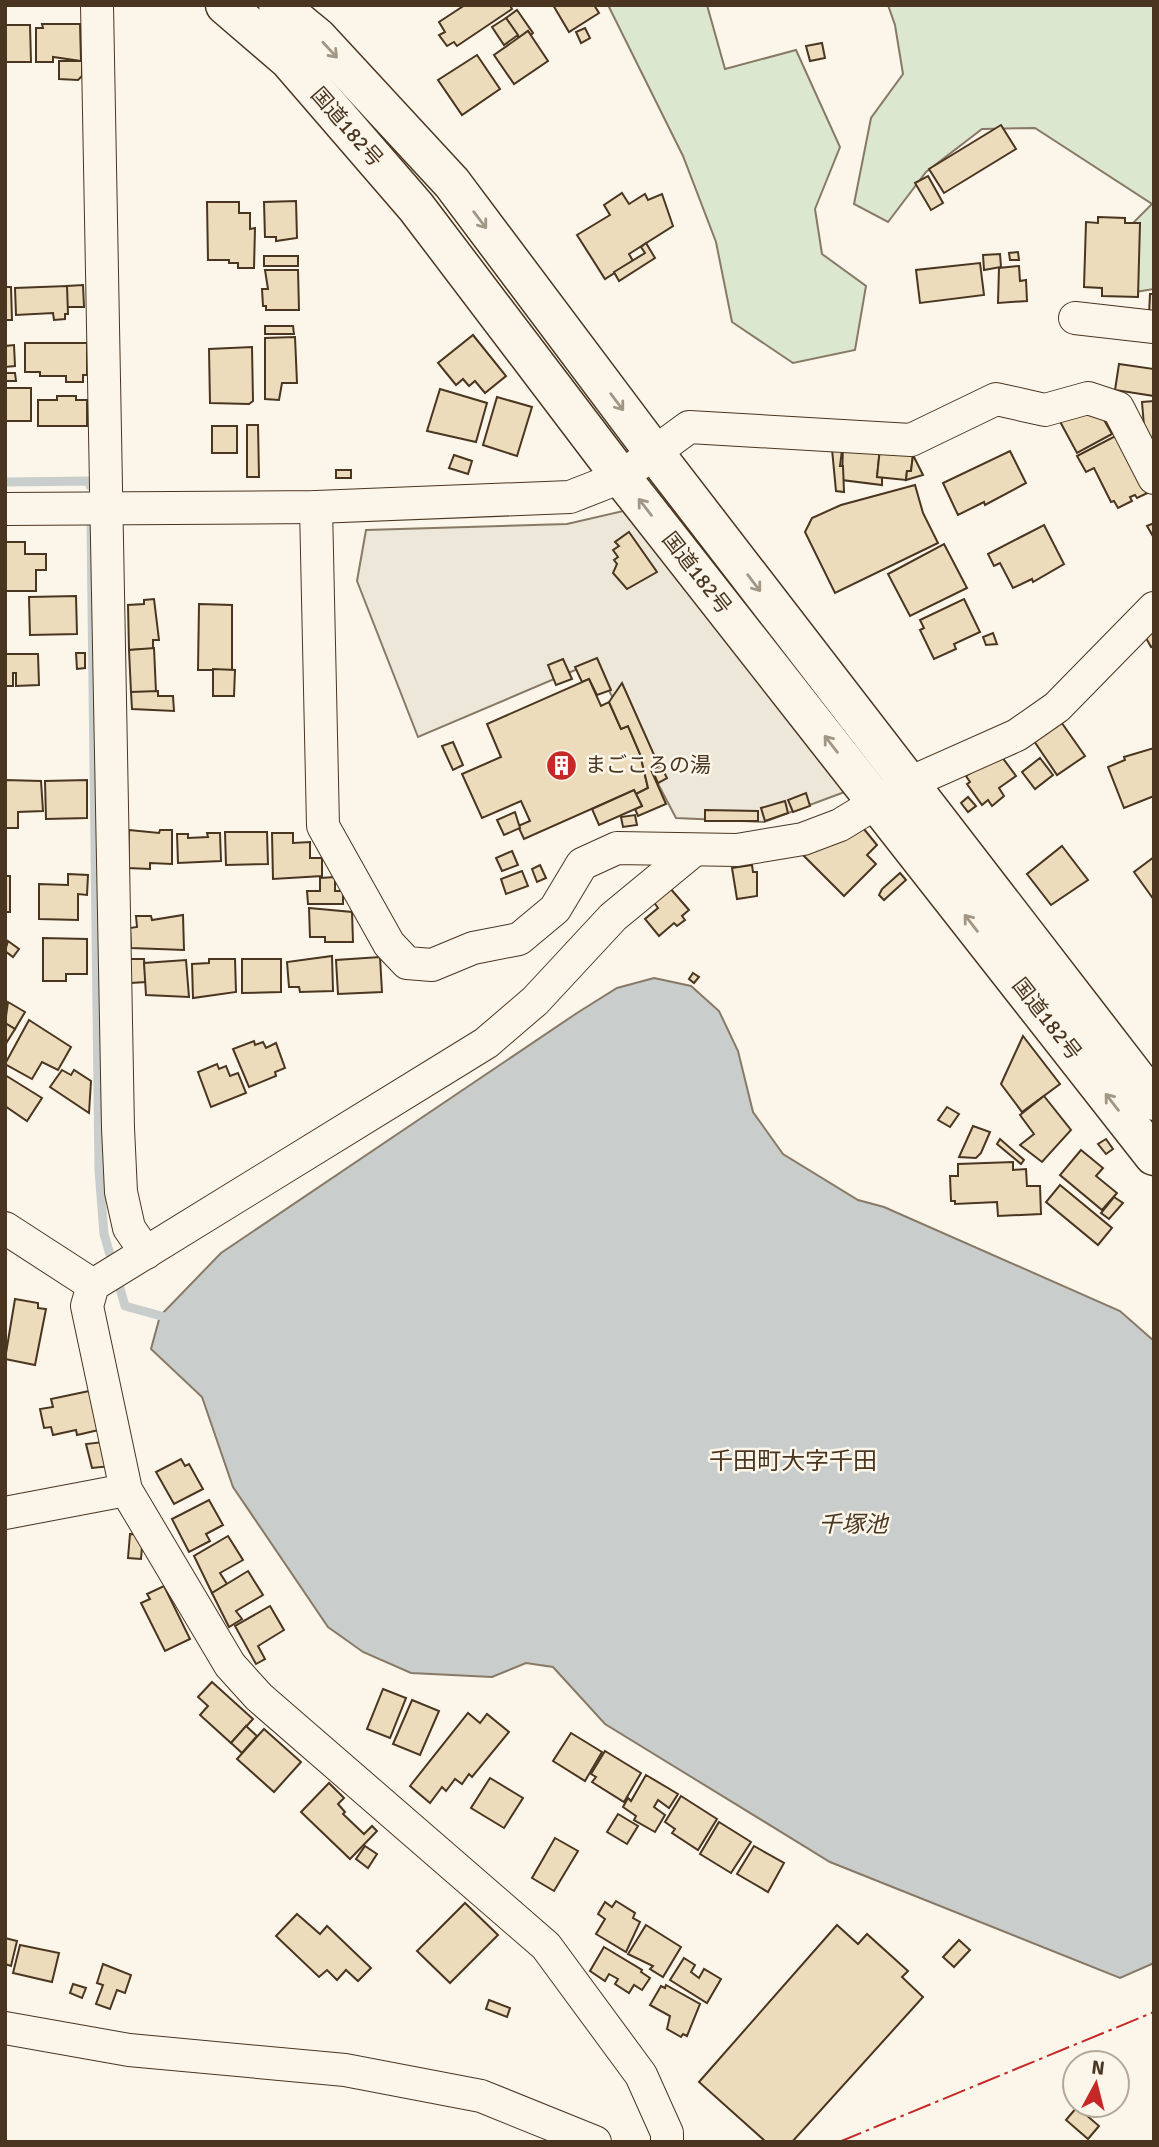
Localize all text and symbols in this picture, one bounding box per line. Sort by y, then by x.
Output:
one-way arrow [321,41,338,58]
street label: 国道182号 [305,82,389,172]
one-way arrow [473,210,488,229]
one-way arrow [609,392,624,411]
one-way arrow [638,499,653,517]
street label: 国道182号 [657,527,737,619]
one-way arrow [747,574,762,592]
one-way arrow [824,735,839,753]
building icon: まごころの湯 [545,748,579,782]
place label: まごころの湯 [585,752,711,778]
one-way arrow [964,914,979,933]
street label: 国道182号 [1007,973,1087,1065]
one-way arrow [1104,1093,1119,1112]
district label: 千田町大字千田 [709,1446,877,1476]
water label: 千塚池 [819,1510,890,1539]
north arrow [1061,2049,1131,2119]
text: N [1090,2055,1106,2081]

